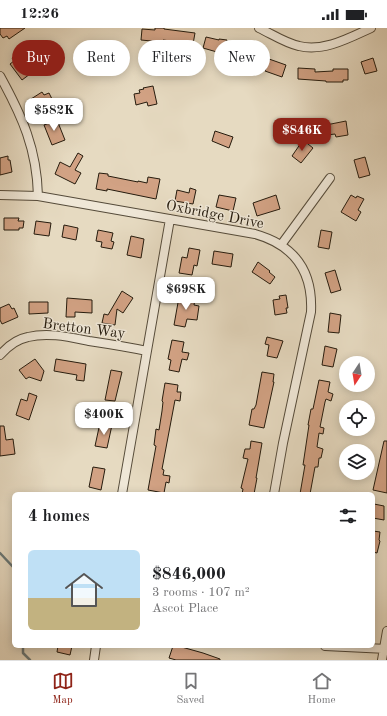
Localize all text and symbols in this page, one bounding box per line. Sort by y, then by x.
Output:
text: 12:26 [20,7,59,22]
chip: Buy [12,40,65,76]
chip: Rent [73,40,130,76]
chip: Filters [138,40,206,76]
chip: New [214,40,270,76]
pin: $582K [26,98,82,132]
text: $582K [34,104,74,117]
pin: $846K [274,118,330,152]
text: $846K [282,124,322,137]
street label: Oxbridge Drive [165,199,265,232]
pin: $698K [158,277,214,311]
text: $698K [166,283,206,296]
street label: Bretton Way [41,317,126,342]
north arrow [339,356,375,392]
map controls [339,356,375,480]
button: locate [339,400,375,436]
pin: $400K [76,402,132,436]
text: $400K [84,408,124,421]
button: layers [339,444,375,480]
icon: filters [337,505,359,527]
text: 4 homes [28,508,90,525]
icon: home [60,566,108,614]
text: $846,000 [152,566,226,583]
text: 3 rooms · 107 m² [152,586,250,599]
text: Ascot Place [152,602,218,615]
tab: Map [52,670,74,708]
tab: Saved [177,670,205,708]
tab: Home [308,670,335,708]

